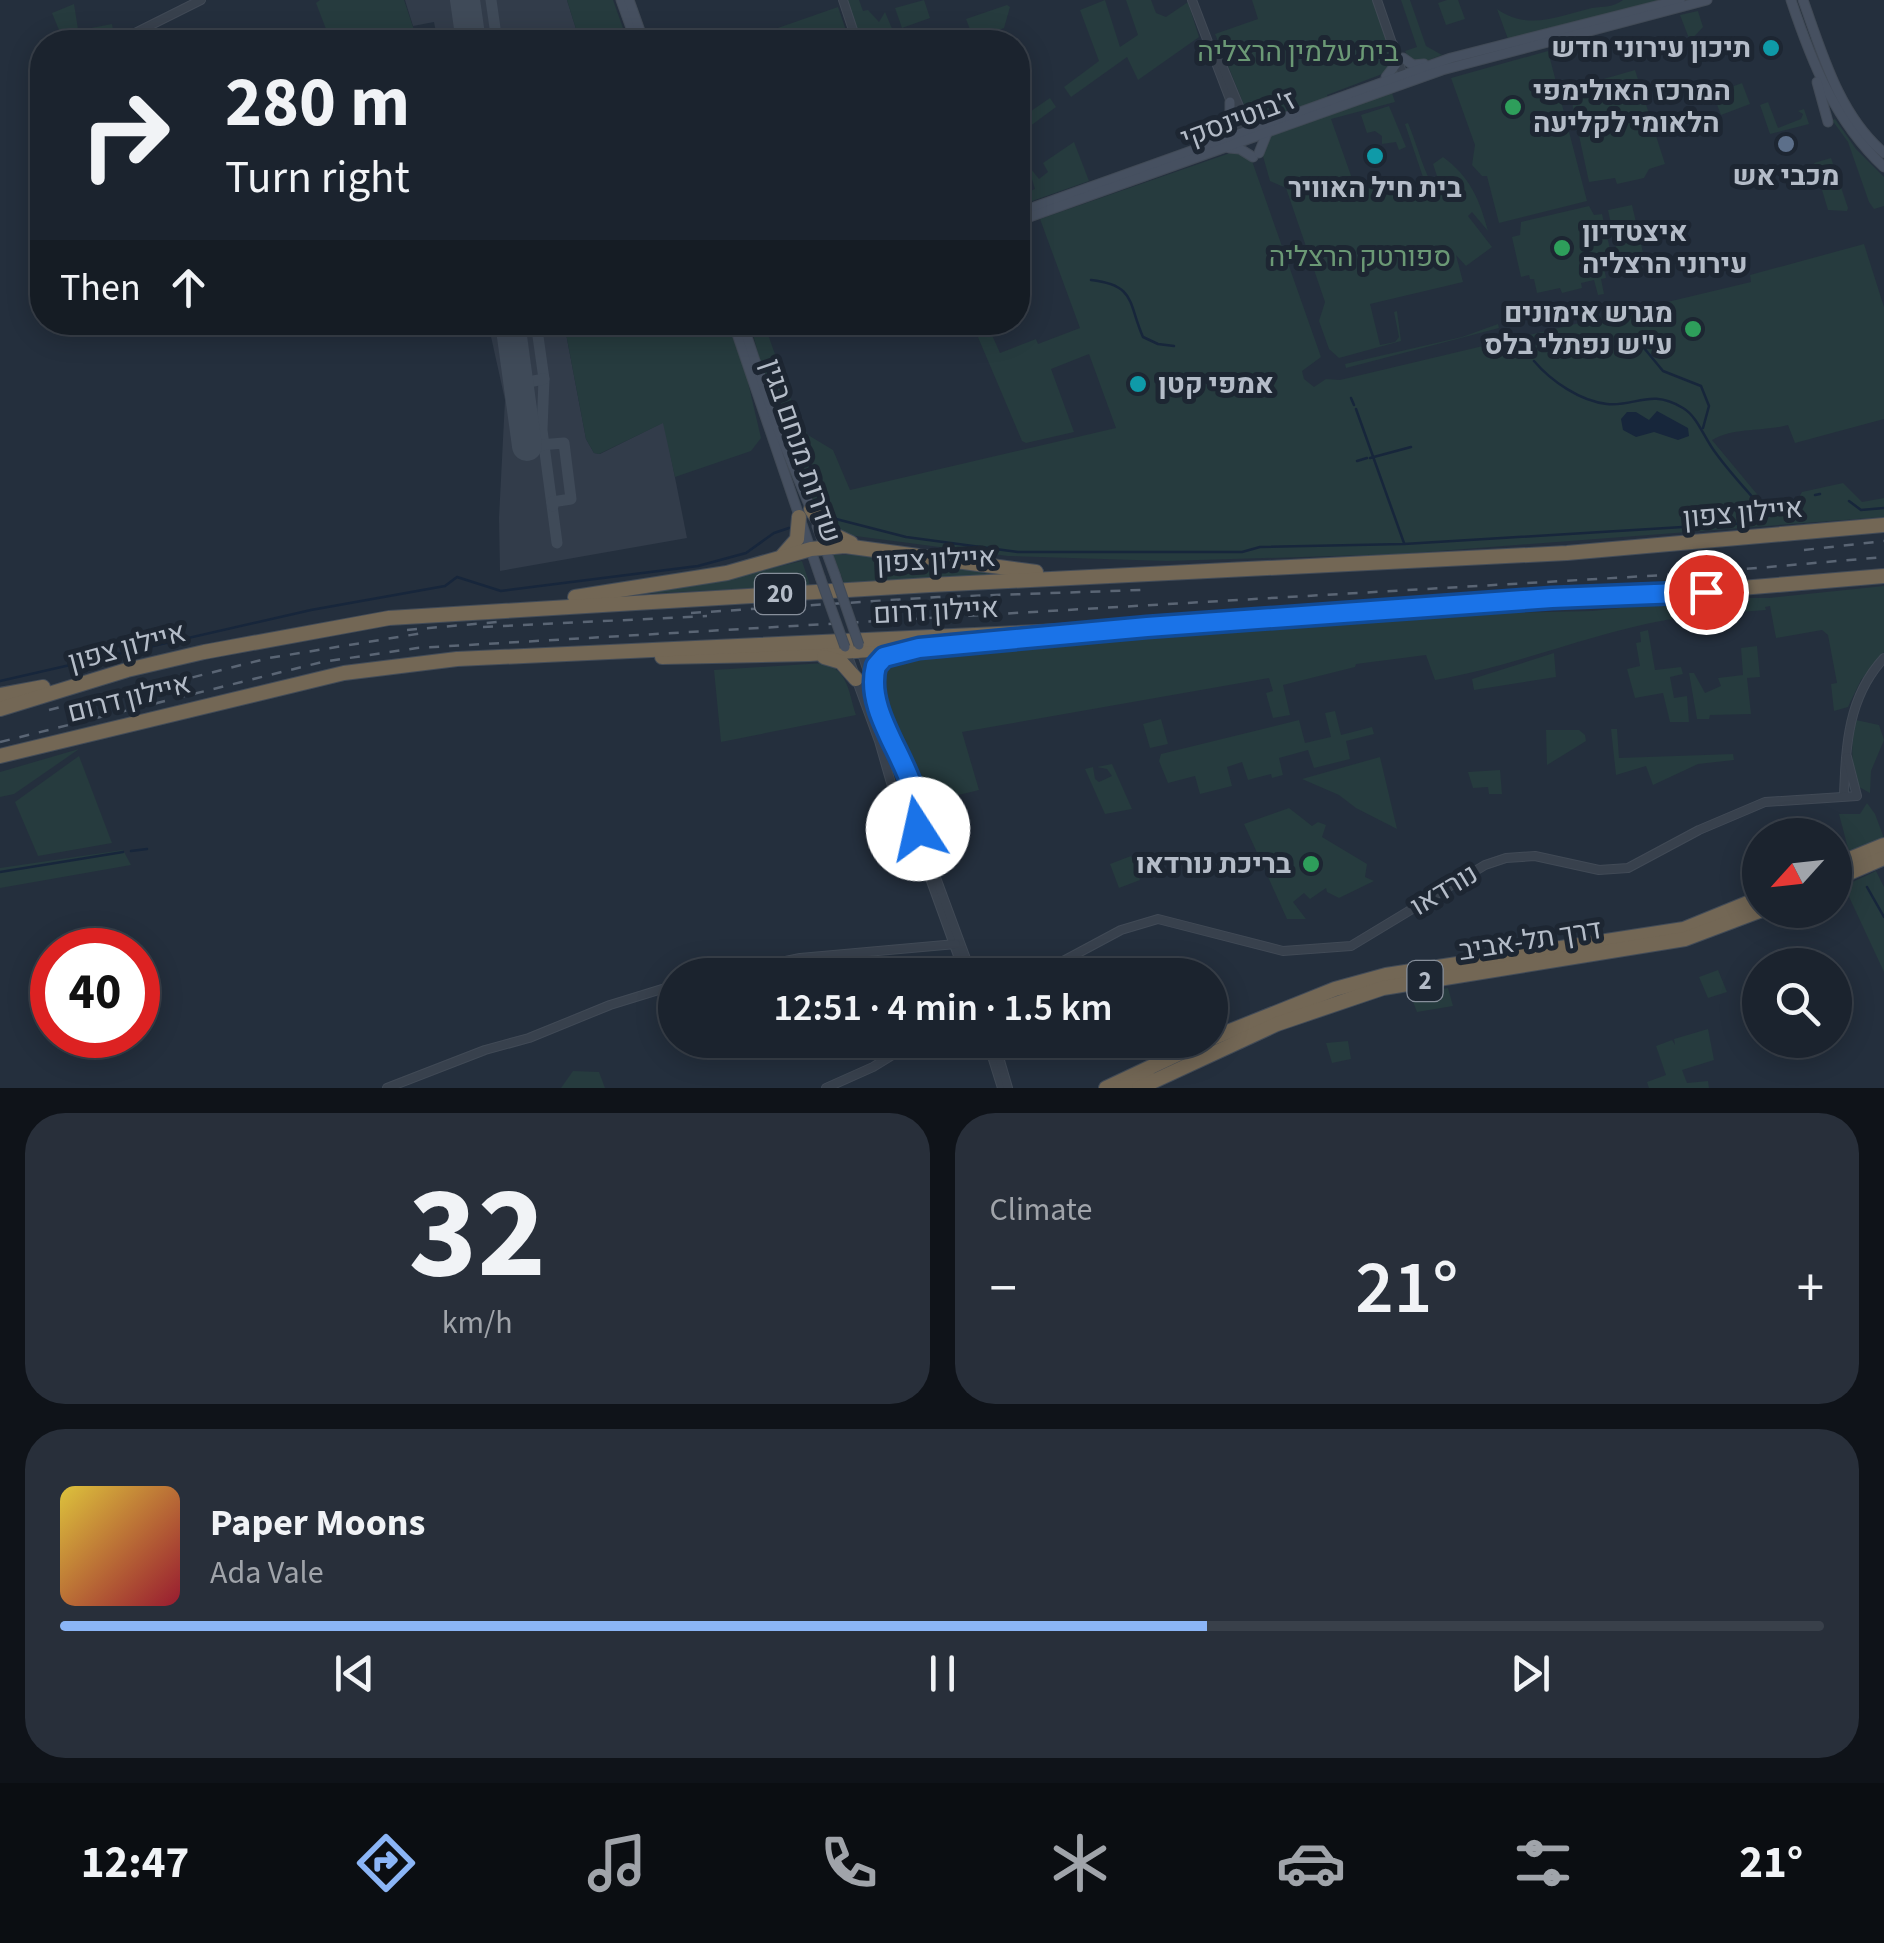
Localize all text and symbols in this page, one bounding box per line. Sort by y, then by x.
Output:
place label: תיכון עירוני חדש [1551,28,1751,68]
park label: בית עלמין הרצליה [1197,32,1399,72]
marker: תיכון עירוני חדש [1760,37,1782,59]
text: 280 m [225,53,410,153]
icon: right [60,70,190,200]
place label: המרכז האולימפי הלאומי לקליעה [1533,71,1731,143]
street label: ז'בוטינסקי [1175,80,1301,158]
marker: המרכז האולימפי הלאומי לקליעה [1502,96,1524,118]
marker: מכבי אש [1775,133,1797,155]
marker: בית חיל האוויר [1364,145,1386,167]
text: Turn right [225,146,410,210]
place label: מכבי אש [1732,156,1840,196]
place label: בית חיל האוויר [1288,168,1462,208]
place label: איצטדיון עירוני הרצליה [1582,212,1748,284]
park label: ספורטק הרצליה [1269,237,1451,277]
marker: איצטדיון עירוני הרצליה [1551,237,1573,259]
icon: ahead [161,260,216,315]
text: Then [60,261,141,315]
place label: מגרש אימונים ע"ש נפתלי בלס [1485,293,1673,365]
marker: מגרש אימונים ע"ש נפתלי בלס [1682,318,1704,340]
street label: שדרות מנחם בגין [751,354,851,548]
place label: אמפי קטן [1158,364,1274,404]
marker: אמפי קטן [1127,373,1149,395]
street label: איילון צפון [1681,488,1805,538]
street label: איילון צפון [875,537,997,583]
pin [1664,550,1749,635]
icon: arrive [1679,565,1734,620]
road number: 20 [755,574,805,614]
street label: איילון דרום [872,588,1000,634]
street label: איילון צפון [64,612,190,682]
street label: איילון דרום [63,663,195,733]
position arrow [866,777,970,881]
north arrow [1742,818,1852,928]
map controls [1742,818,1852,1058]
place label: בריכת נורדאו [1136,844,1291,884]
marker: בריכת נורדאו [1300,853,1322,875]
street label: נורדאו [1402,854,1486,926]
street label: דרך תל-אביב [1456,909,1604,971]
speed limit sign: 40 [30,928,160,1058]
button: search [1742,948,1852,1058]
road number: 2 [1408,961,1442,1001]
text: 12:51 · 4 min · 1.5 km [774,981,1113,1035]
text: 32 [409,1142,546,1327]
text: Climate [990,1187,1092,1233]
text: 21° [1355,1235,1458,1342]
text: − [990,1250,1017,1328]
text: + [1797,1250,1824,1328]
text: km/h [442,1300,513,1346]
text: Paper Moons [210,1496,425,1550]
text: Ada Vale [210,1550,324,1596]
icon: previous [327,1646,382,1701]
icon: pause [915,1646,970,1701]
icon: next [1503,1646,1558,1701]
icon: directions [351,1828,421,1898]
icon: music [582,1828,652,1898]
icon: phone [814,1828,884,1898]
icon: climate [1045,1828,1115,1898]
icon: car [1276,1828,1346,1898]
icon: filters [1508,1828,1578,1898]
text: 12:47 [81,1831,189,1895]
text: 21° [1739,1831,1803,1895]

